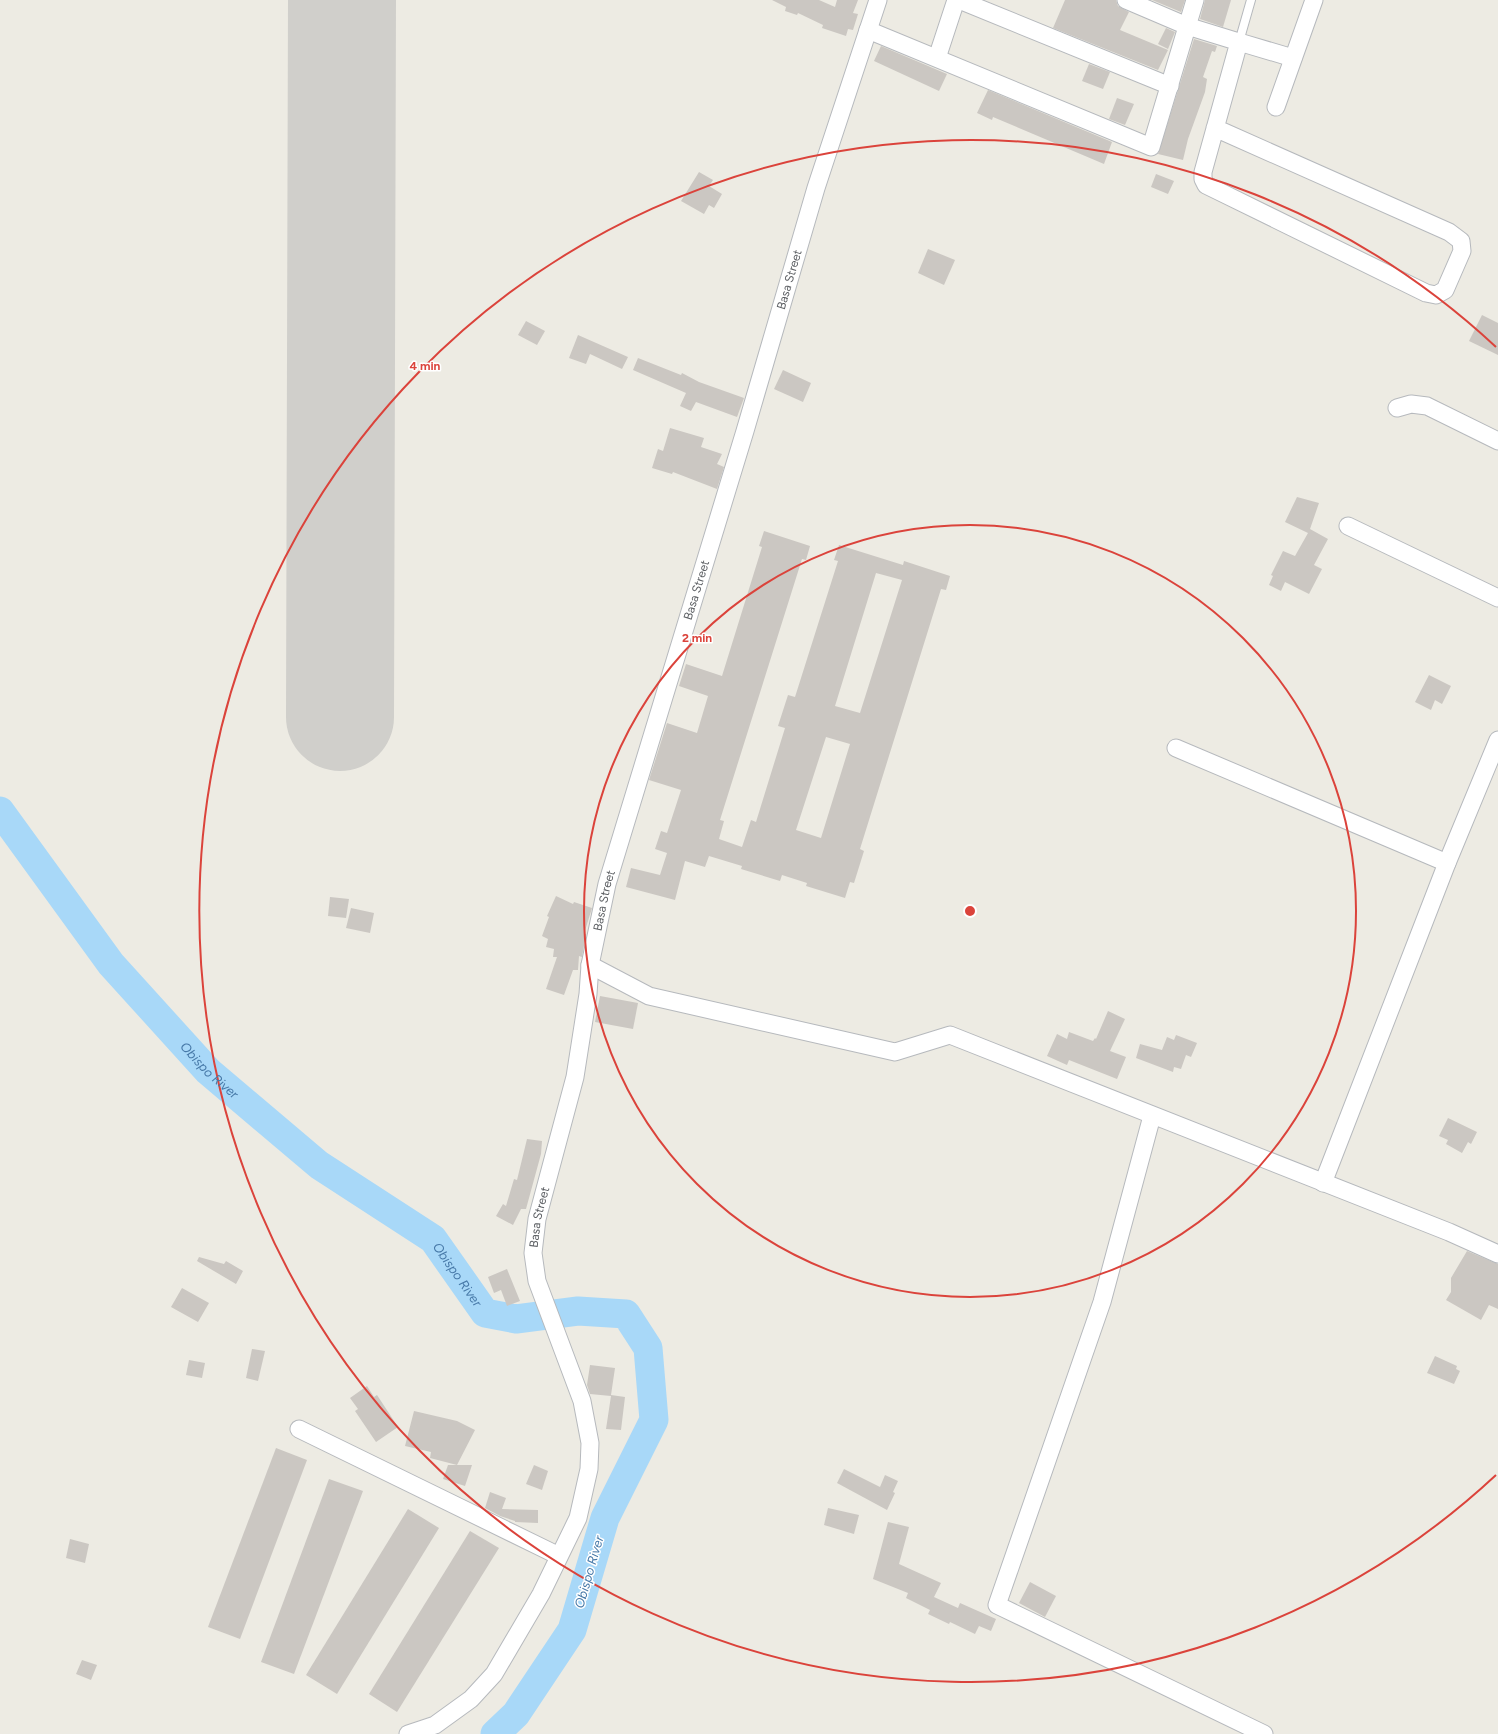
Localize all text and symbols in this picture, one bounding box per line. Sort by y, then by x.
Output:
street label: Basa Street [774,247,805,311]
text: 4 min [410,359,441,373]
street label: Basa Street [681,558,712,622]
text: 2 min [682,631,712,645]
street label: Basa Street [590,868,618,932]
centre of rings [963,904,977,918]
water label: Obispo River [178,1039,242,1102]
street label: Basa Street [527,1185,552,1248]
water label: Obispo River [430,1239,486,1310]
water label: Obispo River [571,1533,607,1610]

